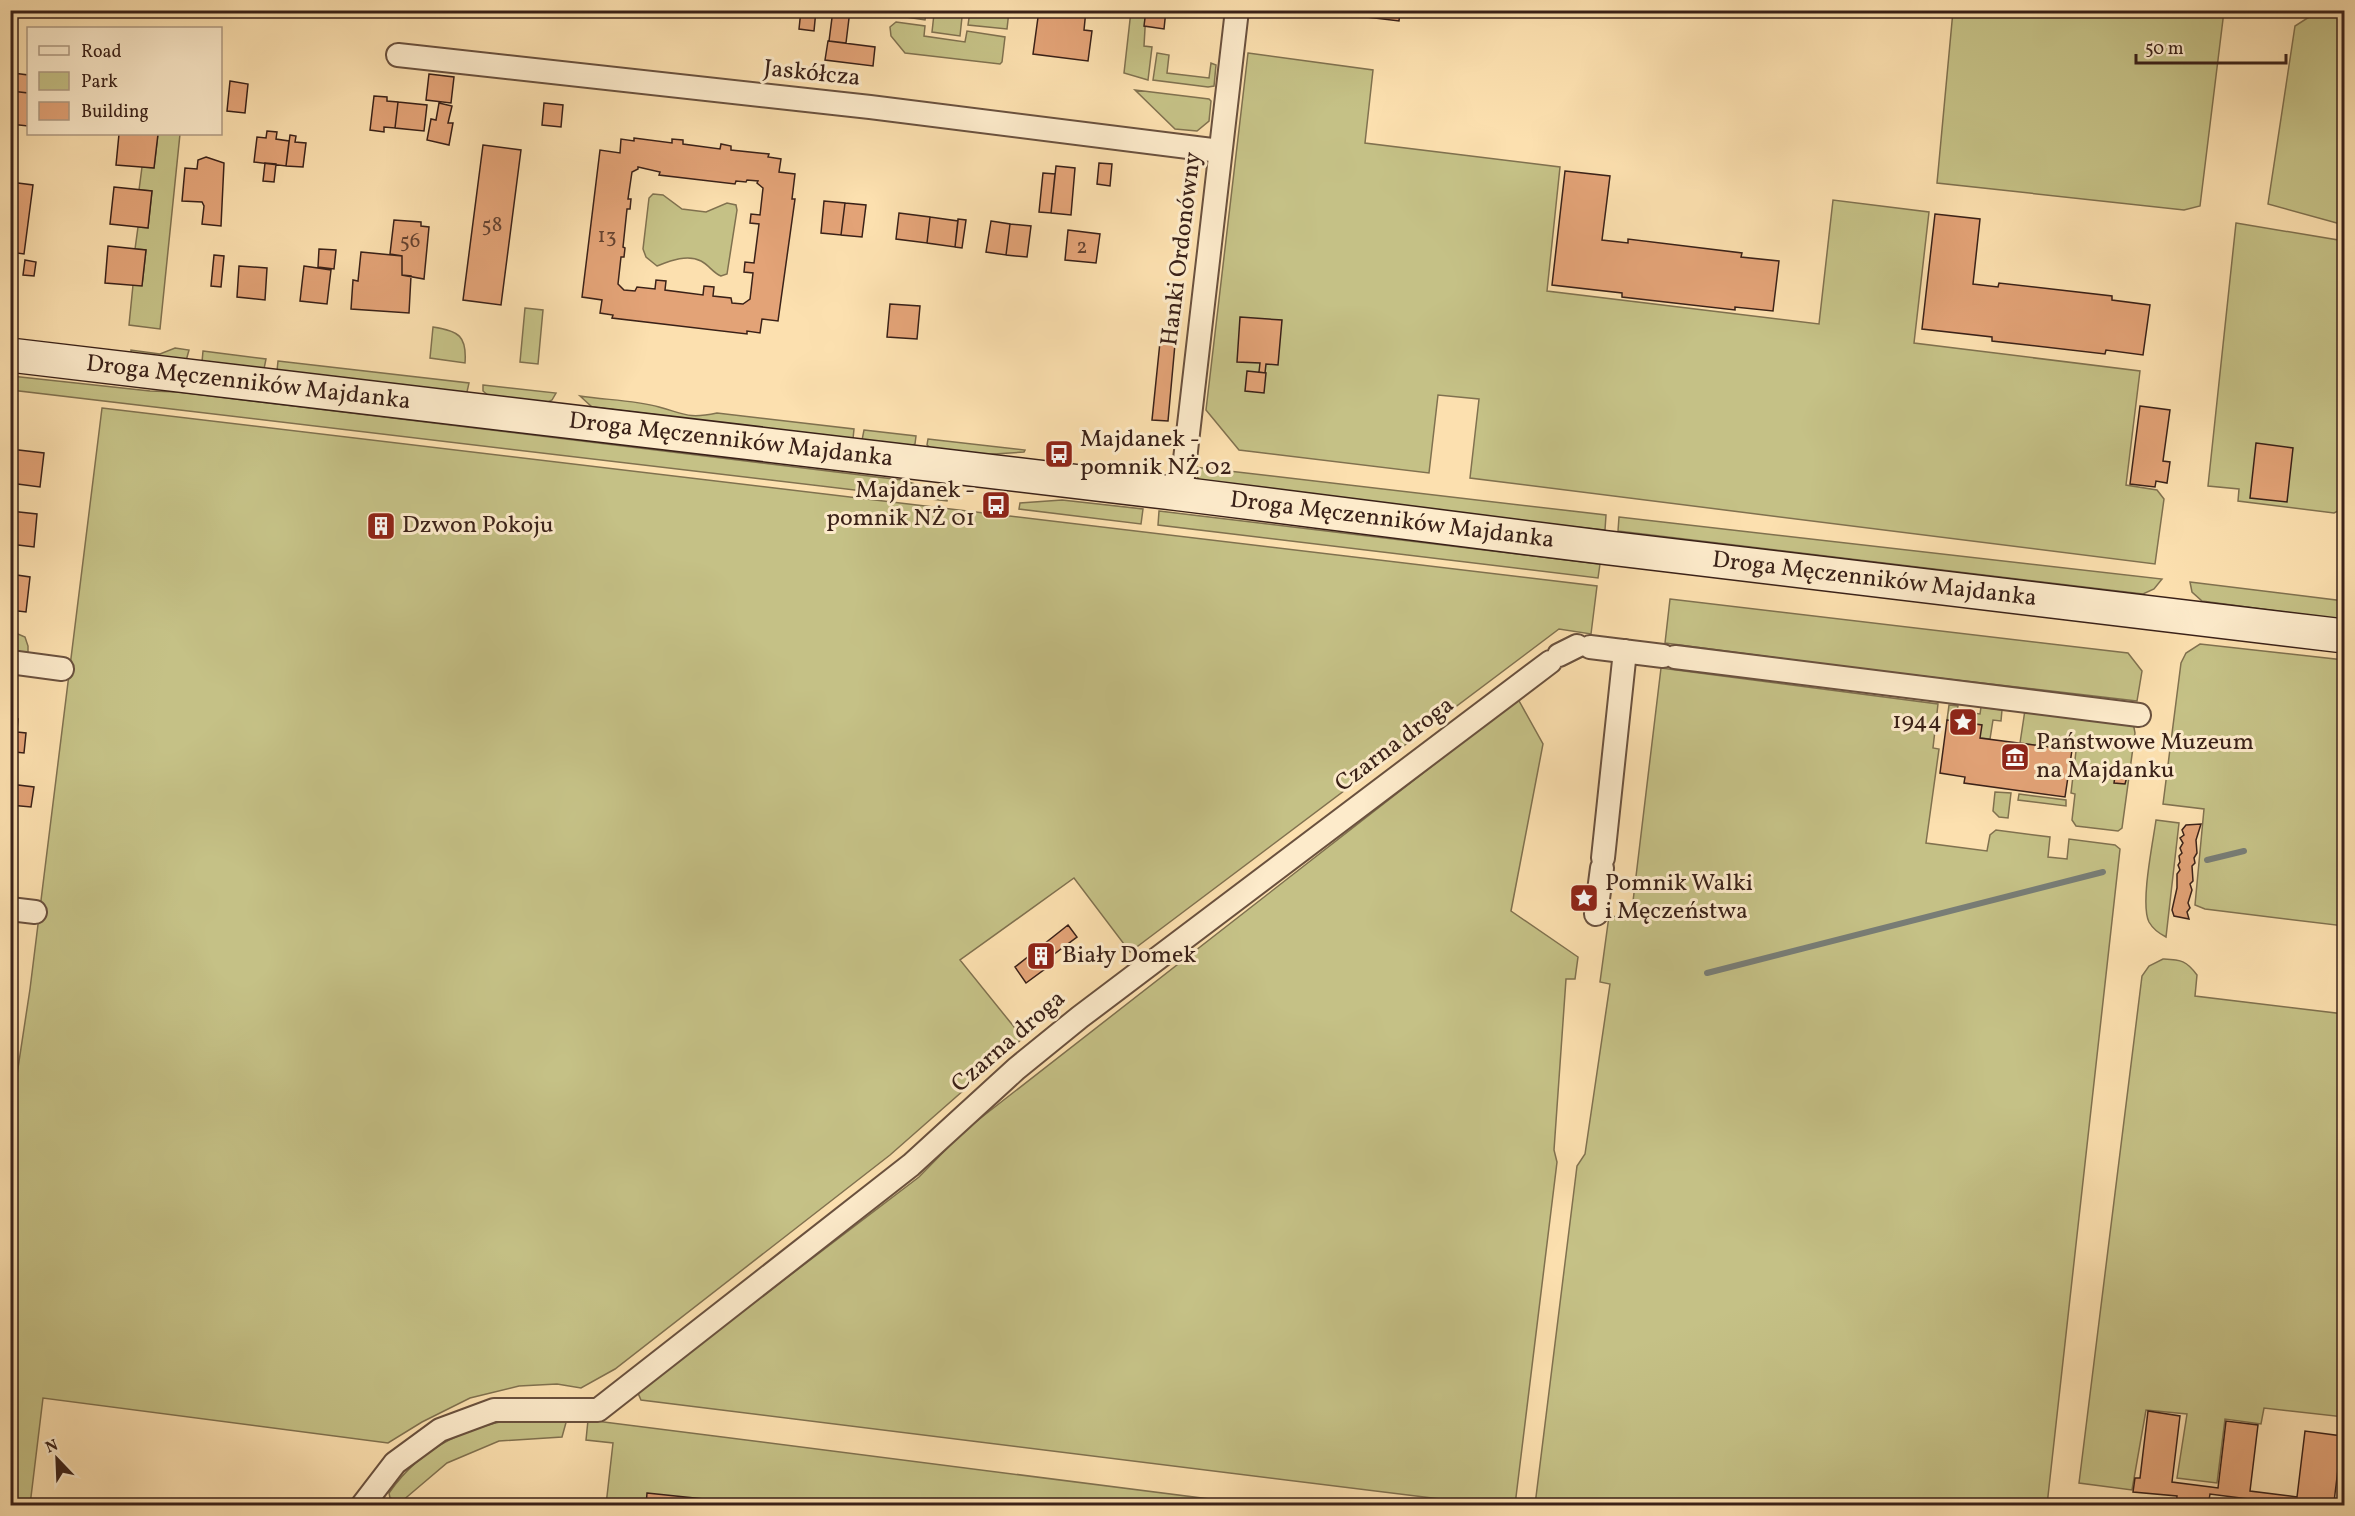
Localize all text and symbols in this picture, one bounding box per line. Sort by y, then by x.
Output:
legend [27,27,222,135]
scale bar [2136,27,2286,65]
text: 50 m [2145,37,2184,62]
text: Road [81,40,122,65]
street label: Jaskółcza [762,52,862,96]
text: Park [81,70,118,95]
text: Building [81,100,149,125]
street label: Hanki Ordonówny [1153,150,1211,348]
house number: 58 [482,211,502,240]
house number: 13 [598,222,616,251]
house number: 56 [400,227,420,256]
house number: 2 [1076,233,1088,262]
street label: Droga Męczenników Majdanka [84,347,413,419]
street label: Droga Męczenników Majdanka [567,404,895,477]
place label: Majdanek - pomnik NŻ 02 [1080,423,1232,485]
bus stop icon: Majdanek - pomnik NŻ 02 [1043,438,1075,470]
place label: Majdanek - pomnik NŻ 01 [826,474,975,536]
street label: Droga Męczenników Majdanka [1228,483,1556,558]
bus stop icon: Majdanek - pomnik NŻ 01 [980,489,1012,521]
place label: Dzwon Pokoju [402,509,554,543]
building icon: Dzwon Pokoju [365,510,397,542]
street label: Droga Męczenników Majdanka [1710,543,2039,616]
street label: Czarna droga [1328,689,1462,801]
place label: 1944 [1892,705,1942,739]
place icon: 1944 [1947,706,1979,738]
place label: Państwowe Muzeum na Majdanku [2036,726,2254,788]
museum icon: Państwowe Muzeum na Majdanku [1999,741,2031,773]
place label: Pomnik Walki i Męczeństwa [1605,867,1753,929]
place icon: Pomnik Walki i Męczeństwa [1568,882,1600,914]
place label: Biały Domek [1062,939,1196,973]
building icon: Biały Domek [1025,940,1057,972]
street label: Czarna droga [944,983,1074,1101]
north arrow [27,1429,87,1489]
text: N [42,1434,62,1459]

